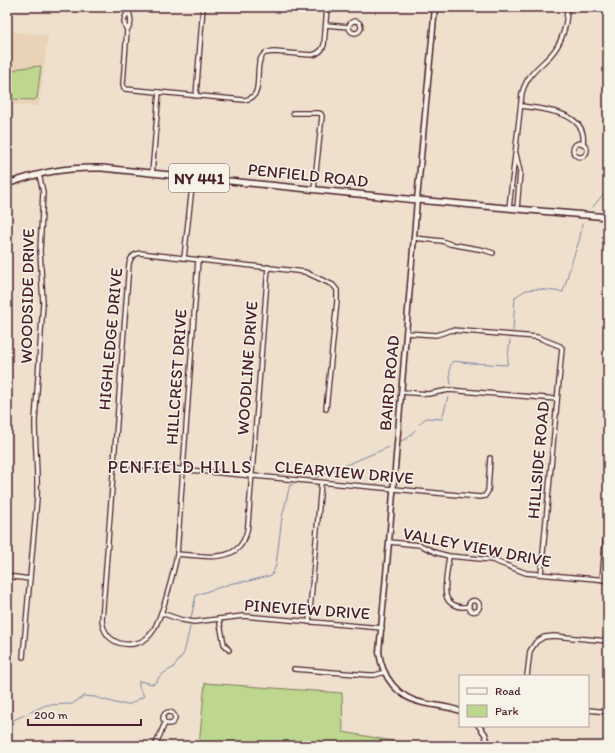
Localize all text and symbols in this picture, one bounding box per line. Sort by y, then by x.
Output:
street label: PENFIELD ROAD [247,159,369,191]
road number: NY 441 [169,164,229,192]
street label: WOODSIDE DRIVE [16,228,38,364]
street label: HIGHLEDGE DRIVE [94,267,126,411]
street label: WOODLINE DRIVE [232,300,262,436]
street label: HILLCREST DRIVE [161,308,191,446]
street label: BAIRD ROAD [375,334,403,432]
street label: HILLSIDE ROAD [523,400,553,520]
district label: PENFIELD HILLS [108,456,252,478]
street label: CLEARVIEW DRIVE [274,456,414,488]
street label: VALLEY VIEW DRIVE [401,523,553,571]
street label: PINEVIEW DRIVE [243,595,371,623]
legend [459,675,589,727]
text: Road [495,684,521,698]
scale bar [28,701,141,727]
text: Park [495,704,519,718]
text: 200 m [34,708,68,722]

